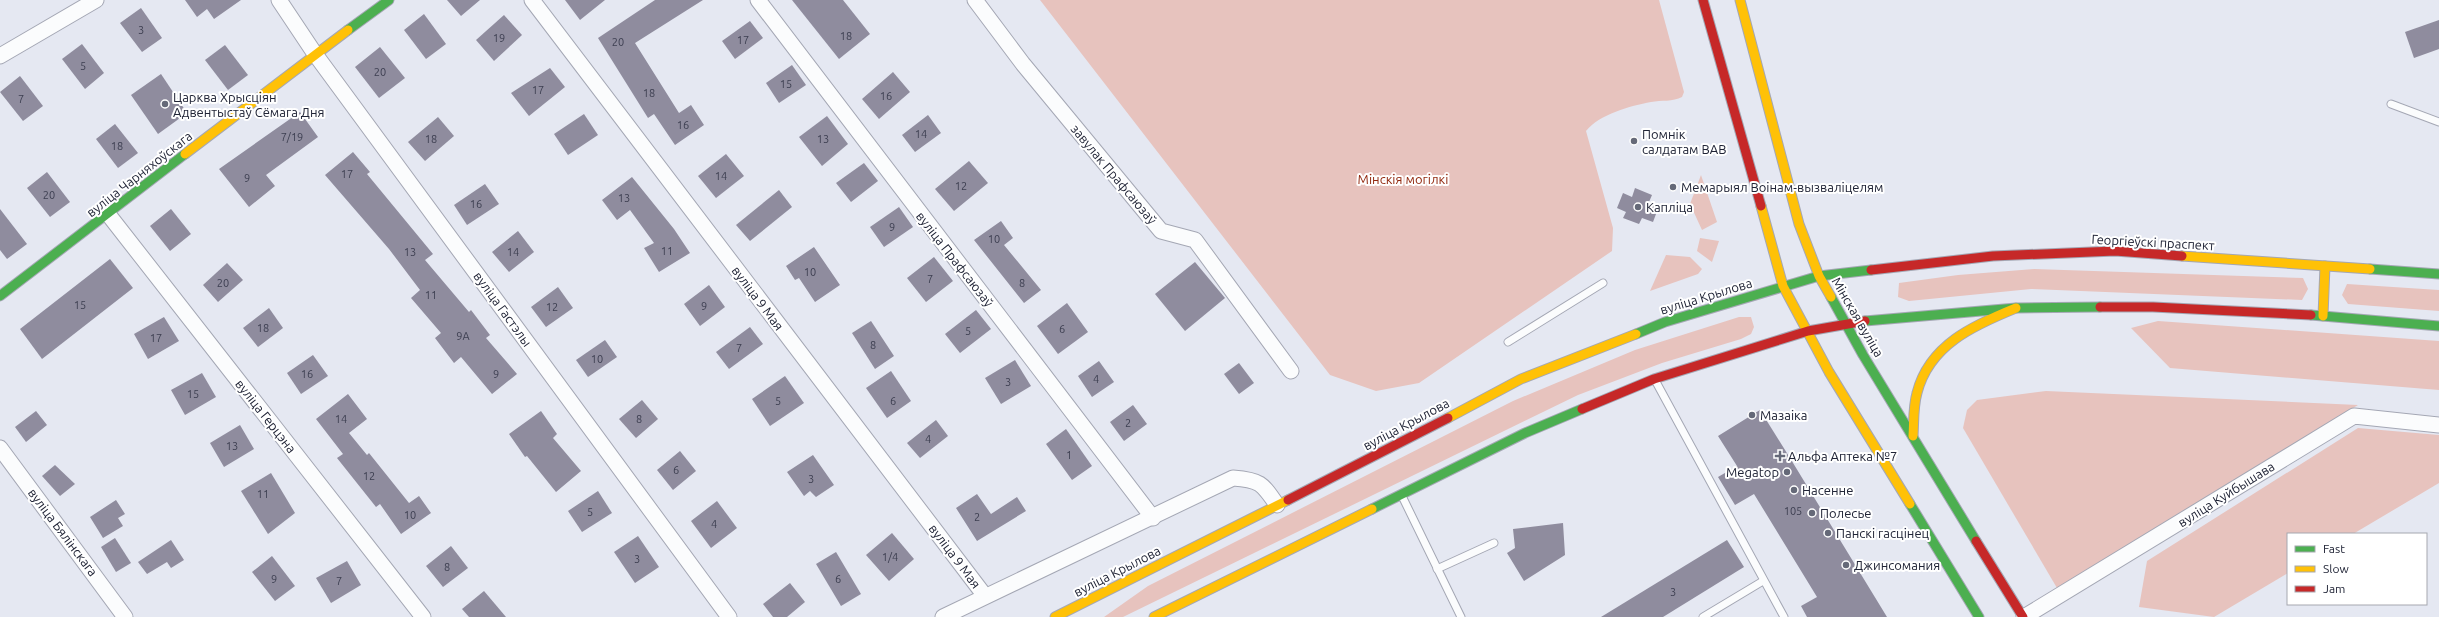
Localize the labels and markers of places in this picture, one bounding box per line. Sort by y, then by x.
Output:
place label: Царква Хрысціян Адвентыстаў Сёмага Дня [173,90,325,119]
marker: Царква Хрысціян Адвентыстаў Сёмага Дня [160,99,170,109]
place label: Помнік салдатам ВАВ [1642,127,1726,156]
marker: Помнік салдатам ВАВ [1629,136,1639,146]
place label: Мемарыял Воінам-вызваліцелям [1681,180,1883,194]
marker: Мемарыял Воінам-вызваліцелям [1668,182,1678,192]
place label: Капліца [1646,200,1693,214]
marker: Капліца [1633,202,1643,212]
place label: Мазаіка [1760,408,1807,422]
marker: Мазаіка [1747,410,1757,420]
place label: Альфа Аптека №7 [1788,449,1897,463]
marker: Альфа Аптека №7 [1775,451,1785,461]
place label: Megatop [1726,465,1779,479]
marker: Megatop [1782,467,1792,477]
place label: Насенне [1802,483,1853,497]
marker: Насенне [1789,485,1799,495]
place label: Полесье [1820,506,1871,520]
marker: Полесье [1807,508,1817,518]
place label: Панскі гасцінец [1836,526,1930,540]
marker: Панскі гасцінец [1823,528,1833,538]
place label: Джинсомания [1854,558,1940,572]
marker: Джинсомания [1841,560,1851,570]

